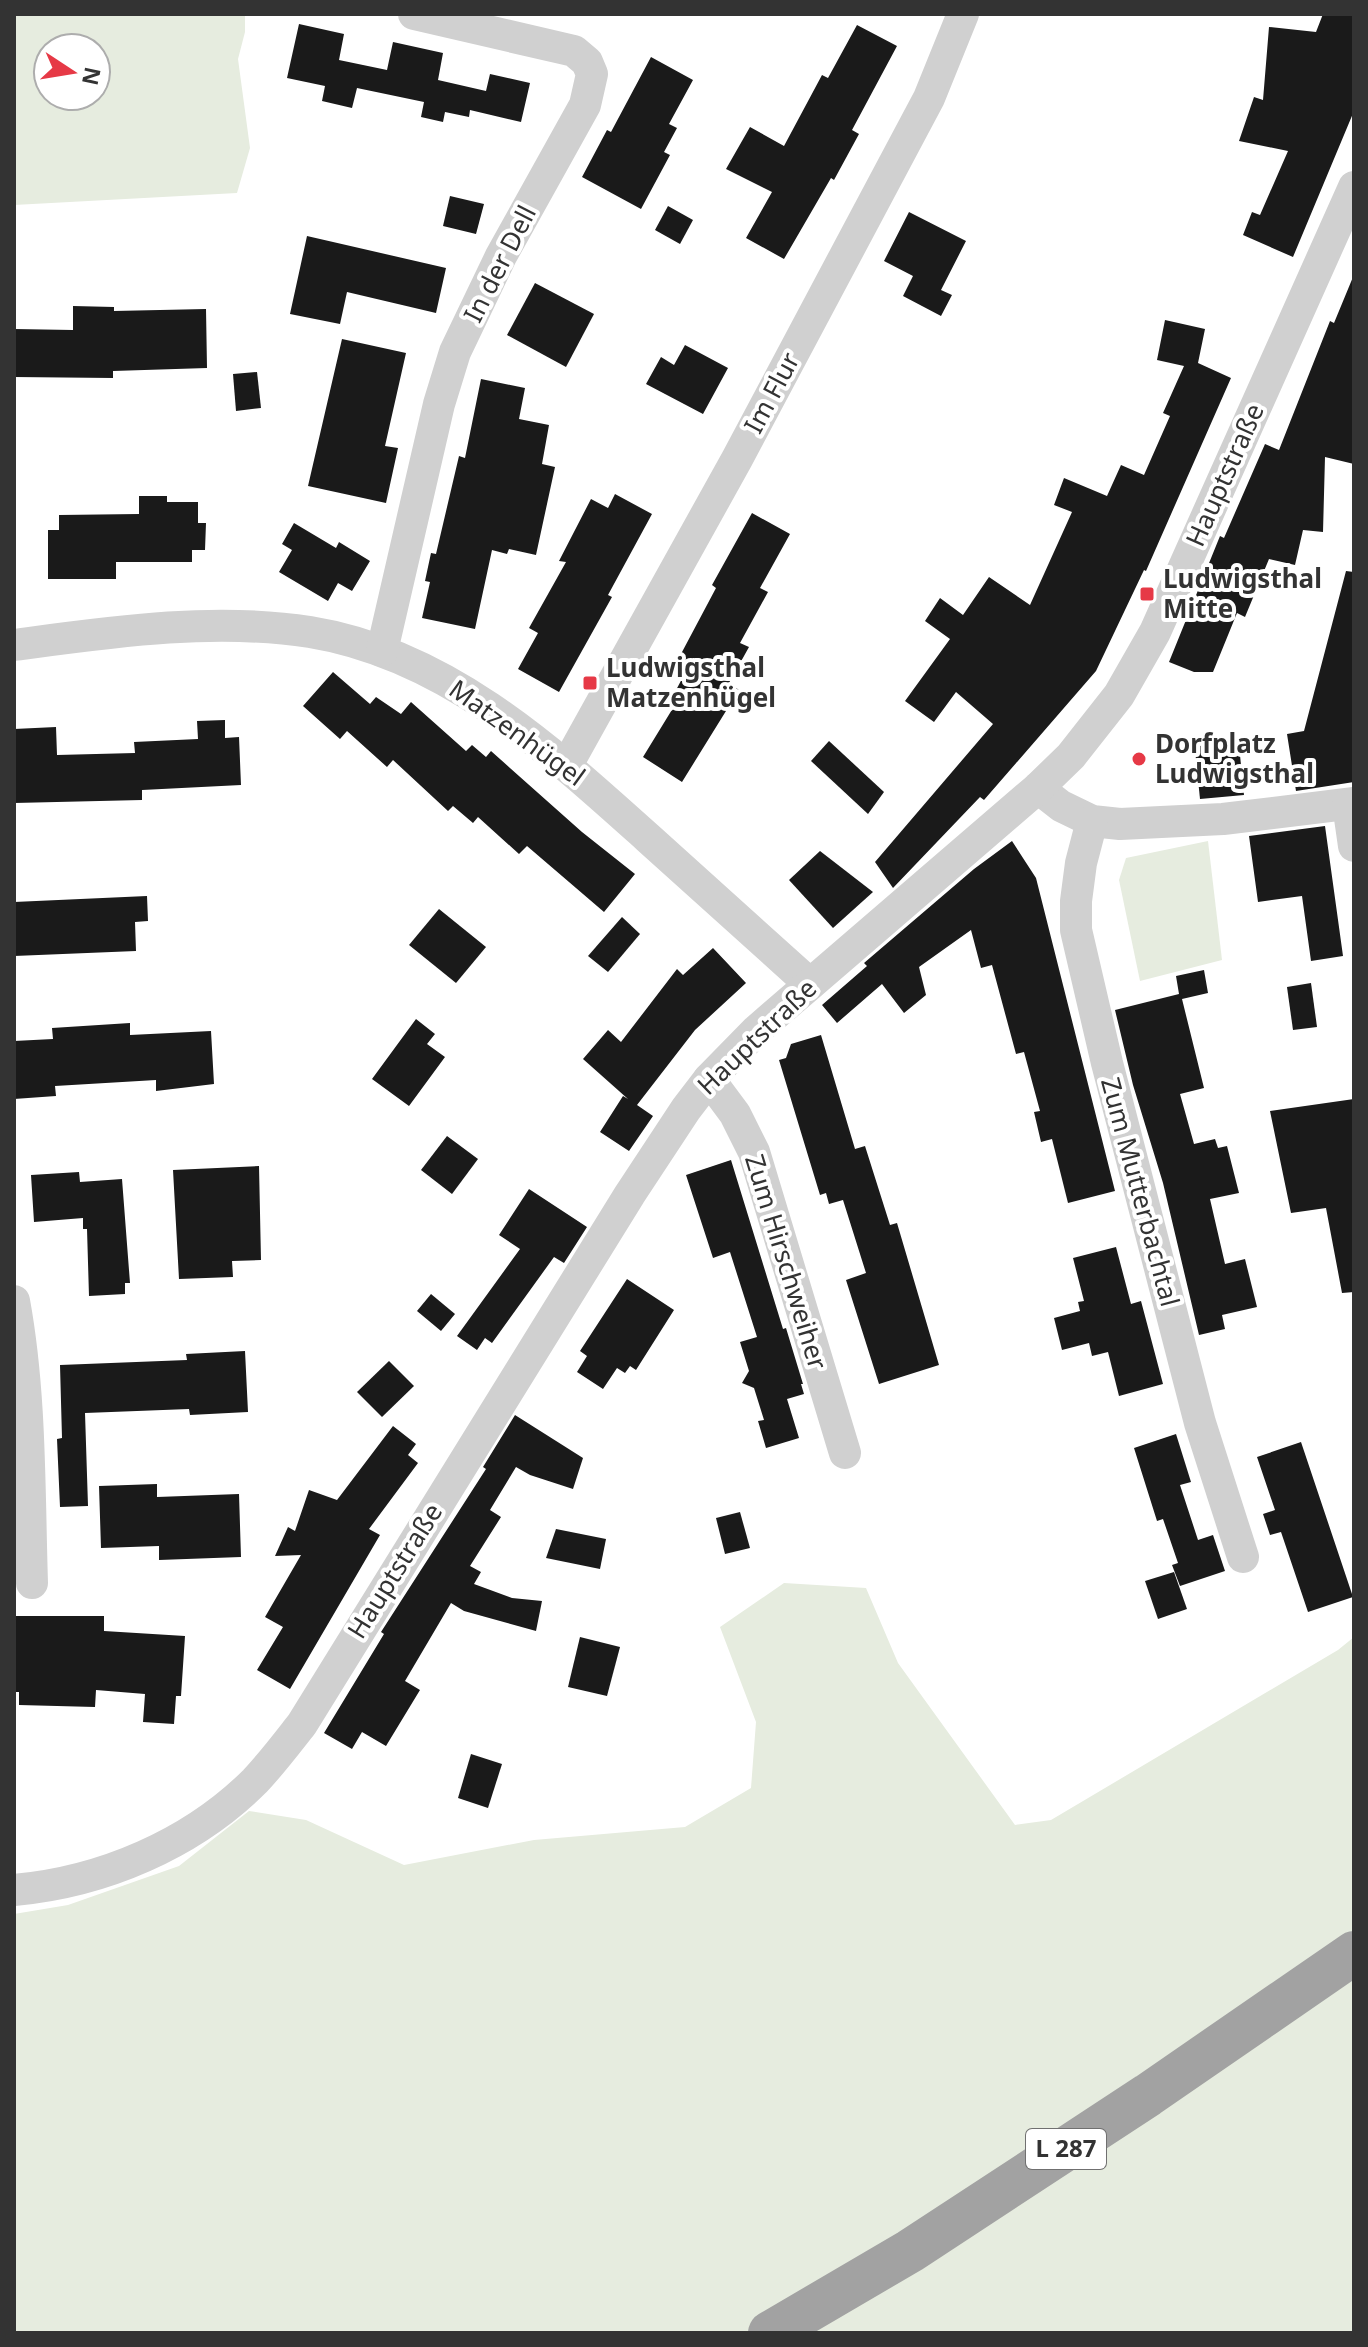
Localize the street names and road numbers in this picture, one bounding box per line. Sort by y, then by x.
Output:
street label: In der Dell [454,199,544,328]
street label: Im Flur [735,345,808,439]
street label: Hauptstraße [1177,397,1272,552]
street label: Matzenhügel [442,671,593,794]
street label: Hauptstraße [689,970,824,1102]
street label: Zum Mutterbachtal [1093,1073,1189,1310]
street label: Zum Hirschweiher [737,1150,837,1374]
street label: Hauptstraße [338,1496,450,1645]
road number: L 287 [1026,2129,1106,2169]

